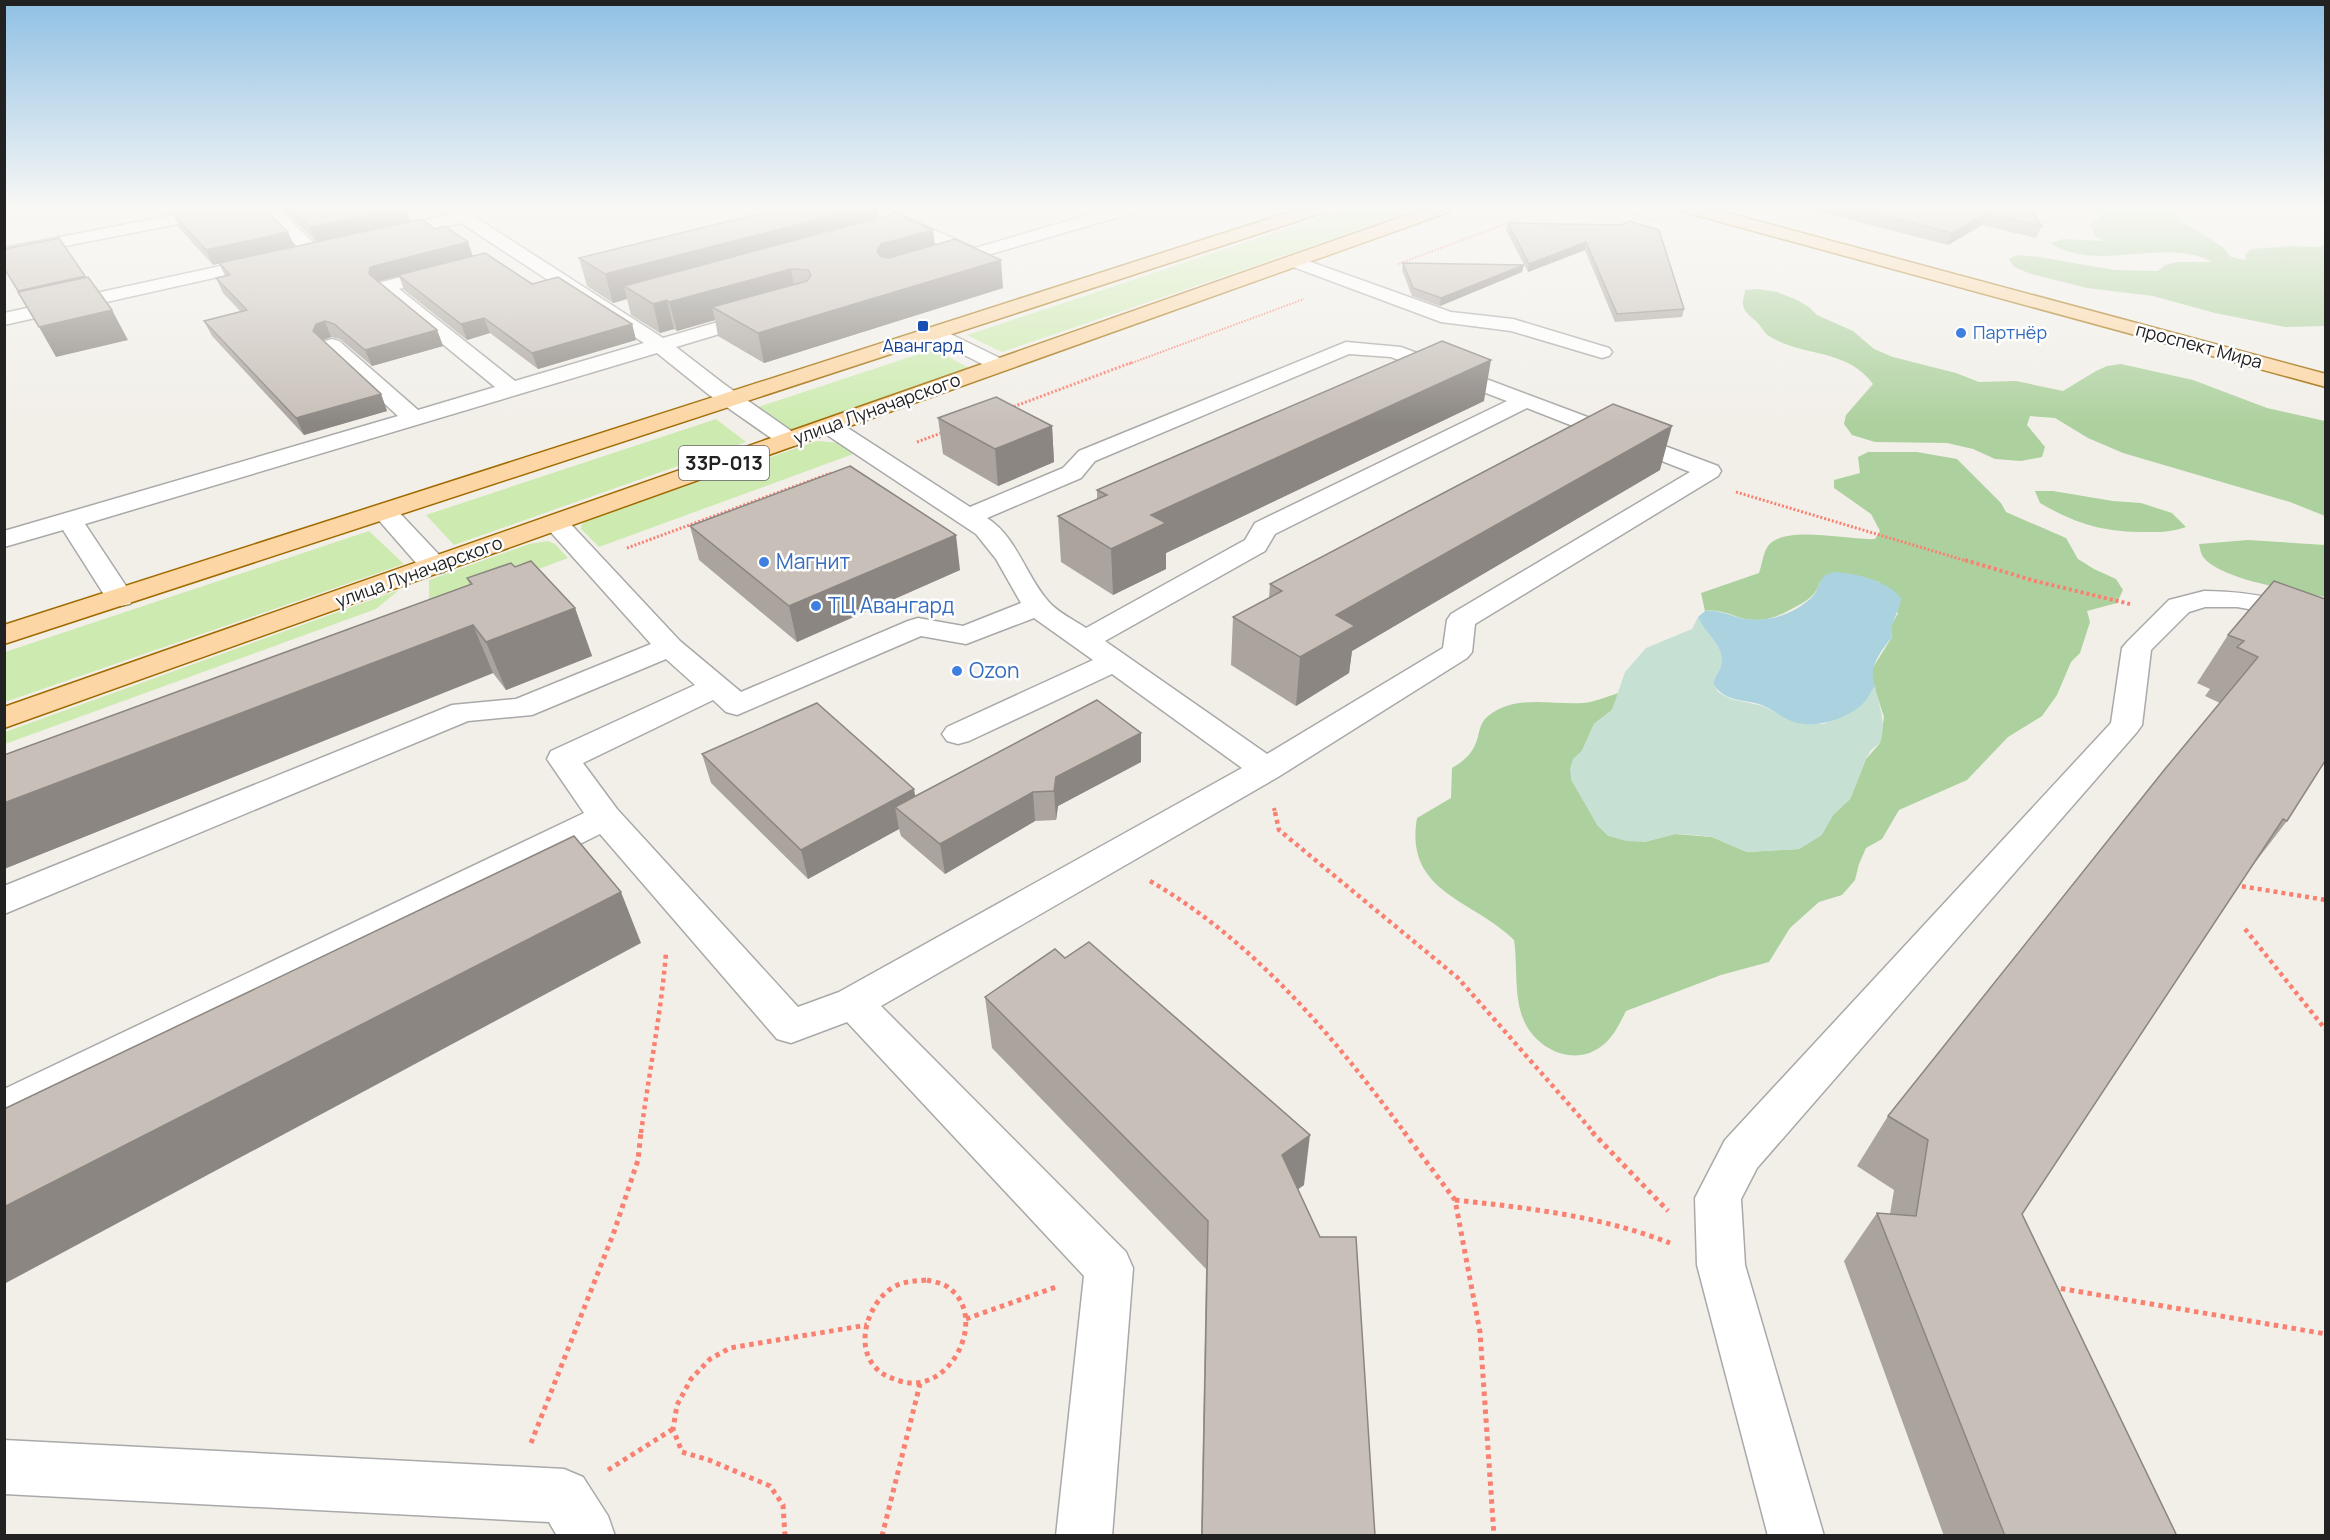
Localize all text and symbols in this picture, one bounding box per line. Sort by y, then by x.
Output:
street label: проспект Мира [2133,317,2265,373]
marker: Авангард [916,319,930,333]
place label: Партнёр [1973,320,2047,344]
marker: Партнёр [1954,326,1968,340]
place label: Авангард [882,333,964,357]
street label: улица Луначарского [790,367,963,449]
road number: 33Р-013 [679,446,769,480]
street label: улица Луначарского [332,530,505,612]
place label: Магнит [776,547,850,575]
marker: Магнит [757,555,771,569]
place label: ТЦ Авангард [828,591,954,619]
marker: ТЦ Авангард [809,599,823,613]
place label: Ozon [969,656,1019,684]
marker: Ozon [950,664,964,678]

